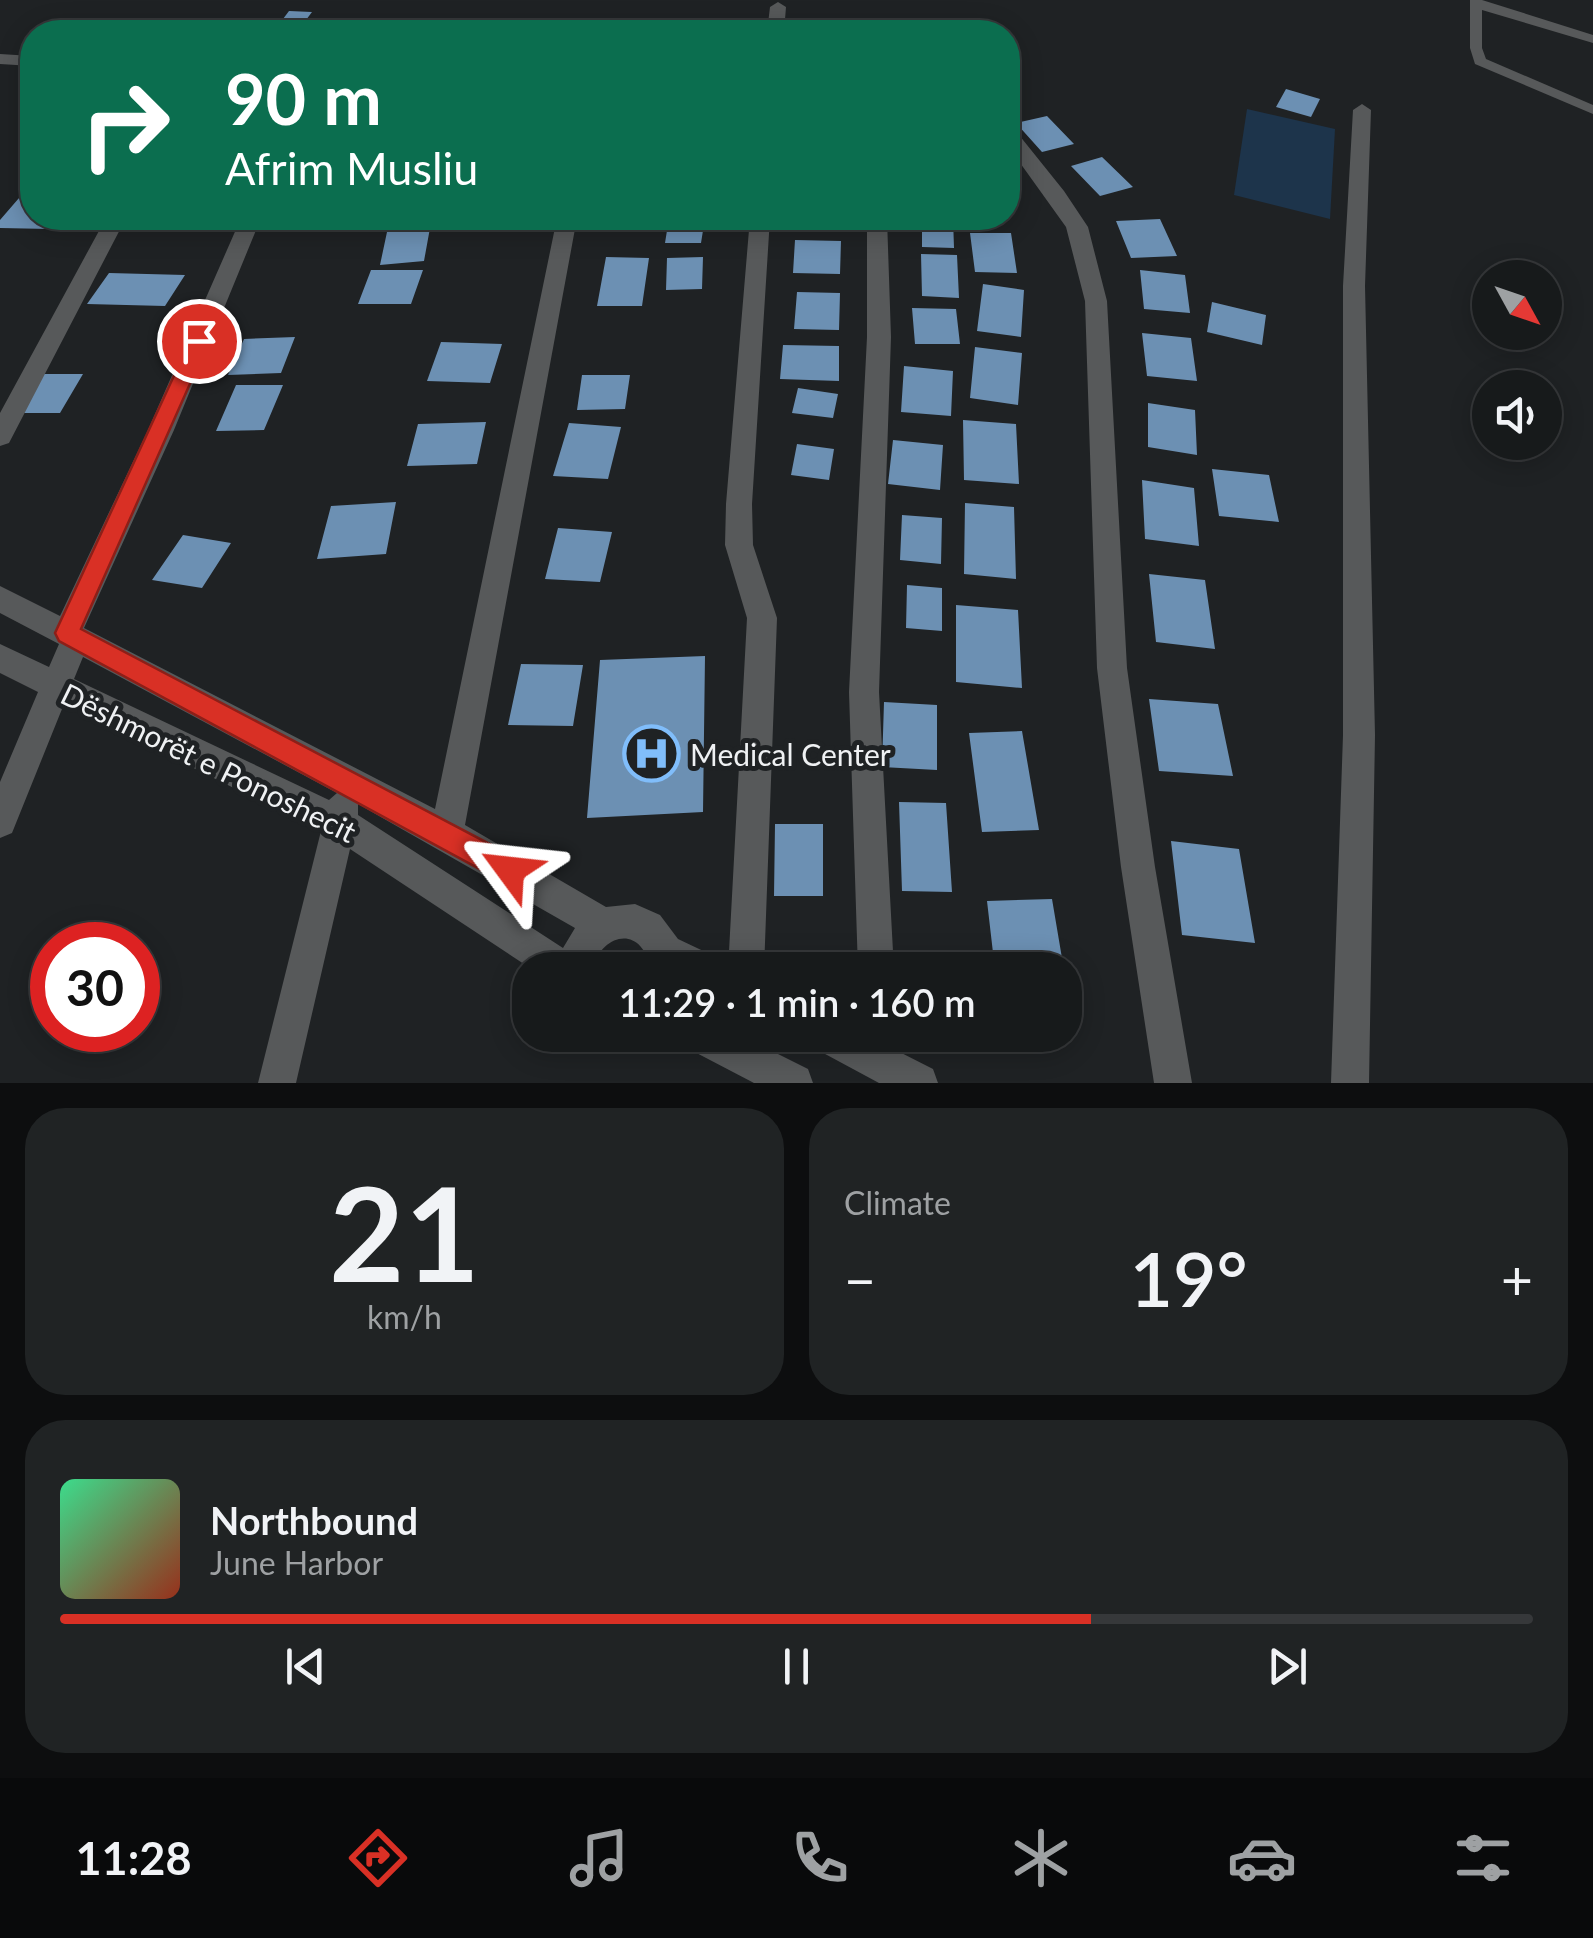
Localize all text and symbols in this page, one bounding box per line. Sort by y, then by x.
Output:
text: 90 m [225,56,382,140]
icon: right [60,60,190,190]
text: Afrim Musliu [225,141,478,195]
north arrow [1472,260,1562,350]
map controls [1472,260,1562,460]
pin [157,299,242,384]
icon: arrive [172,314,227,369]
button: sound [1472,370,1562,460]
street label: Dëshmorët e Ponoshecit [56,675,363,849]
hospital icon: Medical Center [621,724,681,784]
place label: Medical Center [690,736,891,772]
position arrow [458,818,562,922]
speed limit sign: 30 [30,922,160,1052]
text: 11:29 · 1 min · 160 m [619,979,975,1025]
text: 21 [329,1154,480,1310]
text: Climate [844,1183,951,1222]
text: 19° [1129,1233,1248,1323]
text: − [844,1246,876,1312]
text: + [1501,1246,1533,1312]
text: km/h [367,1297,442,1336]
text: Northbound [210,1497,418,1543]
text: June Harbor [210,1543,383,1582]
icon: previous [278,1639,333,1694]
icon: pause [769,1639,824,1694]
icon: next [1260,1639,1315,1694]
icon: directions [343,1823,413,1893]
icon: music [564,1823,634,1893]
icon: phone [785,1823,855,1893]
icon: climate [1006,1823,1076,1893]
icon: car [1227,1823,1297,1893]
icon: filters [1448,1823,1518,1893]
text: 11:28 [76,1831,192,1885]

